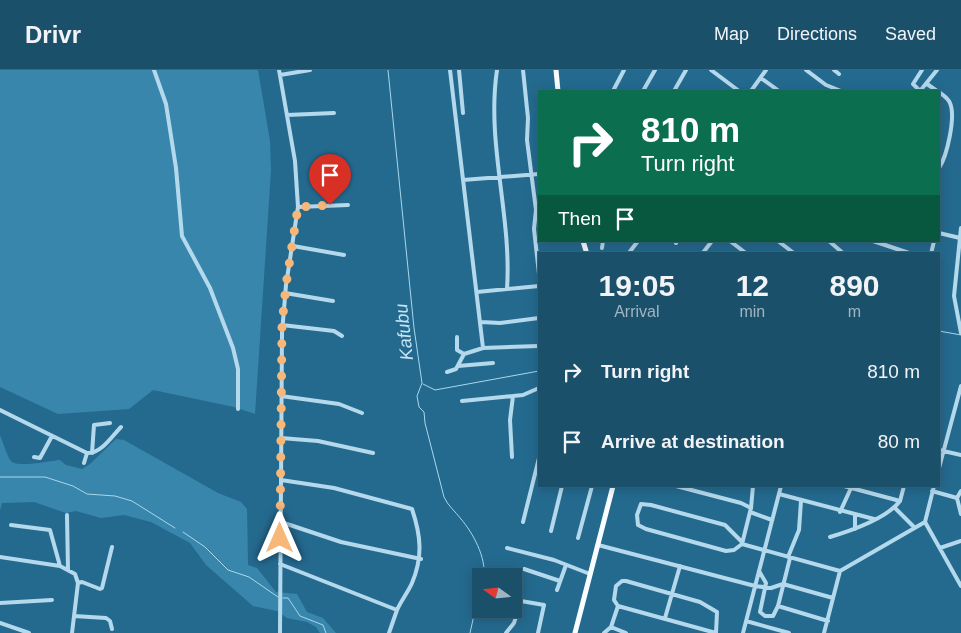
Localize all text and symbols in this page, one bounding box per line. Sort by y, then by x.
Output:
text: Drivr [25,21,81,48]
text: Map [714,24,749,44]
text: Directions [777,24,857,44]
text: Saved [885,24,936,44]
icon: right [558,110,623,175]
text: 810 m [641,110,740,149]
text: Turn right [641,151,734,176]
pin [309,154,351,205]
icon: arrive [316,161,344,189]
icon: arrive [611,205,639,233]
text: Then [558,208,601,229]
text: 19:05 [598,269,675,302]
text: 12 [736,269,769,302]
text: 890 [829,269,880,302]
water label: Kafubu [391,303,417,361]
text: Arrival [614,303,659,320]
text: min [739,303,765,320]
text: m [848,303,861,320]
icon: right [558,358,586,386]
text: Turn right [601,361,689,382]
text: 810 m [867,361,920,382]
icon: arrive [558,428,586,456]
text: Arrive at destination [601,431,785,452]
text: 80 m [878,431,920,452]
position arrow [253,511,305,563]
north arrow [472,568,522,618]
map controls [472,568,522,618]

